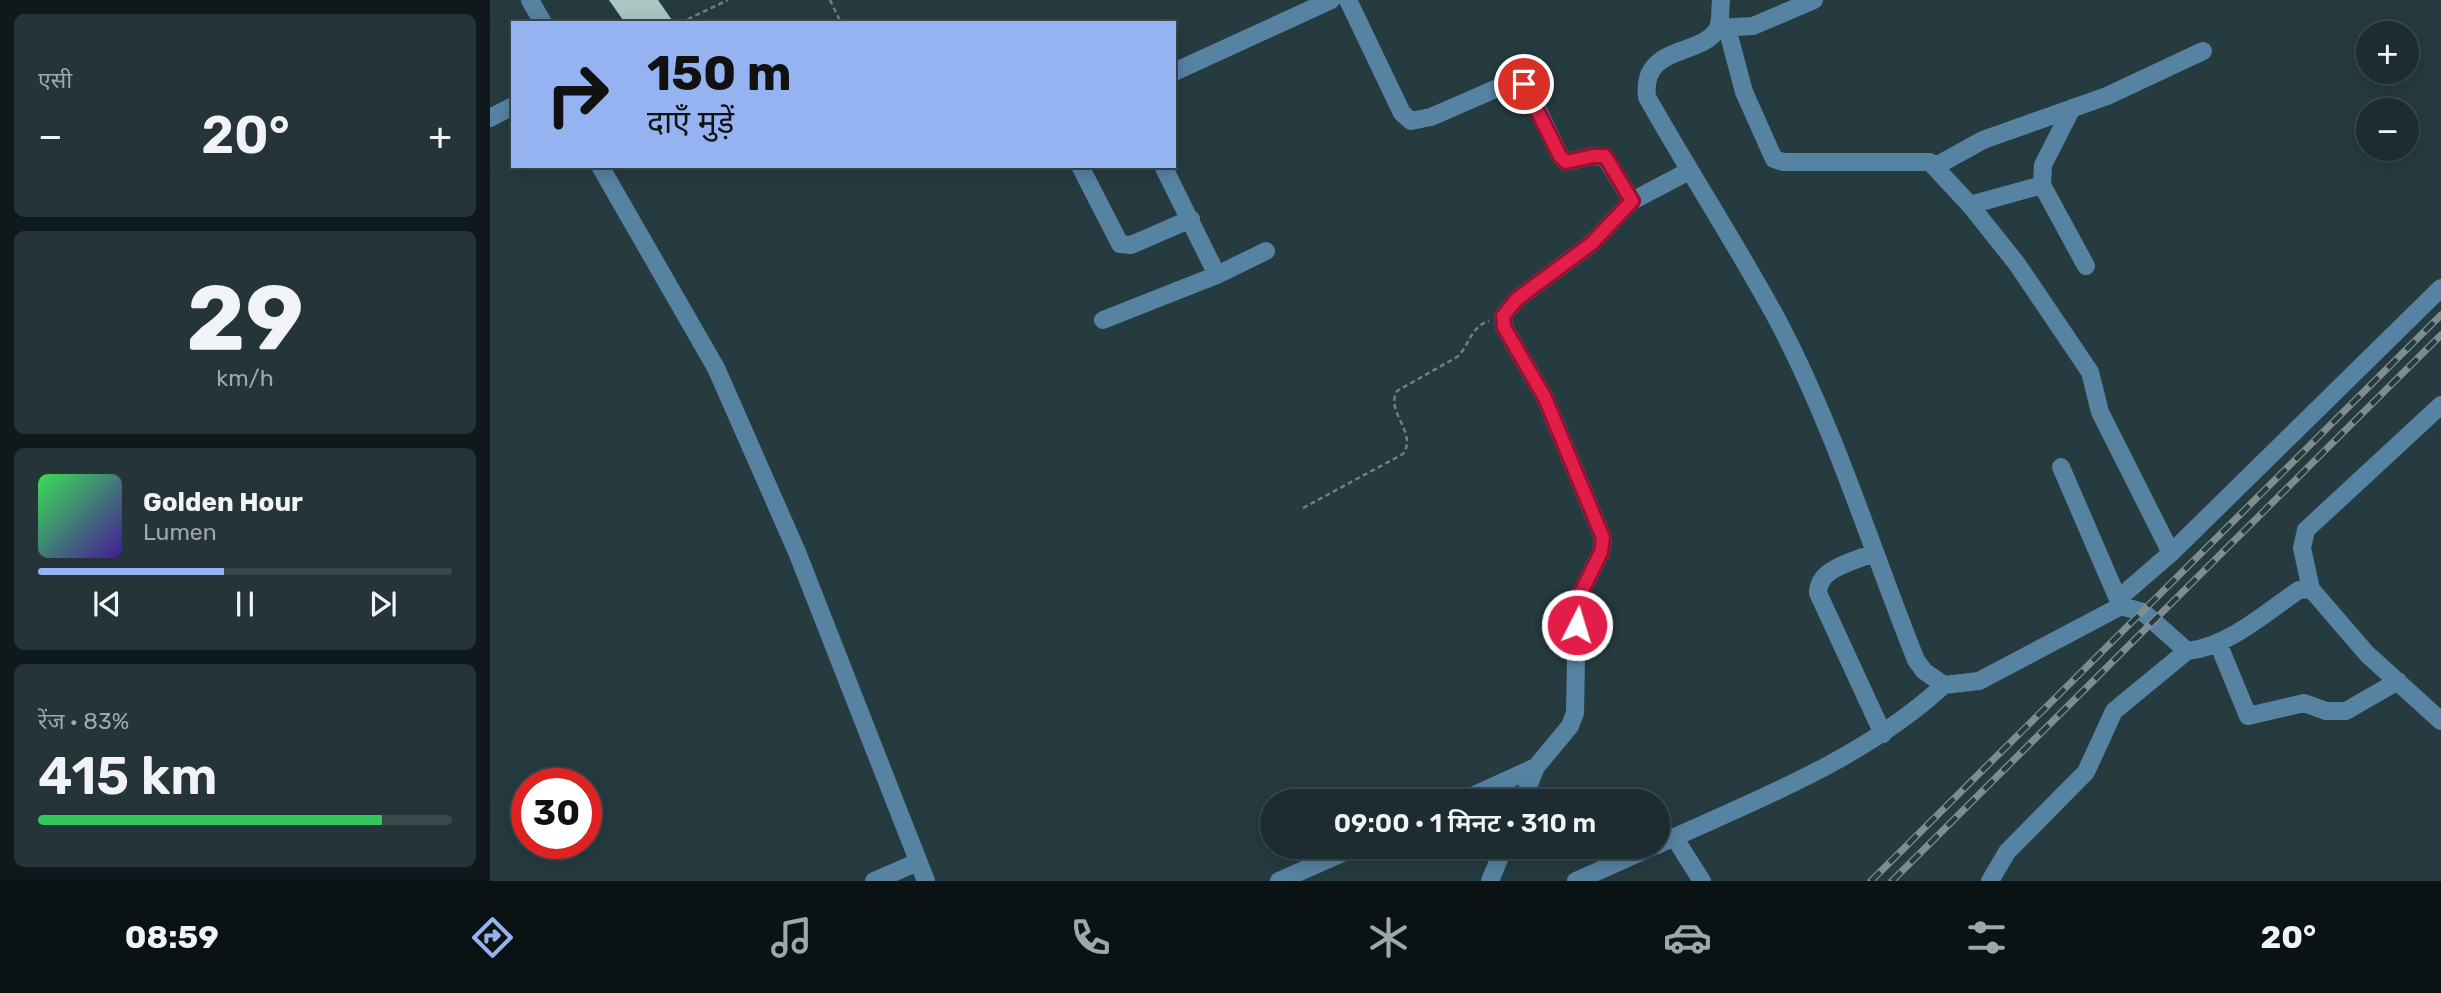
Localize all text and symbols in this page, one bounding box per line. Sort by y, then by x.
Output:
map controls [2356,21,2419,161]
button: + [2356,21,2419,84]
text: 150 m [647,44,792,102]
icon: right [532,49,623,140]
pin [1494,54,1554,114]
icon: arrive [1505,65,1543,103]
text: एसी [38,66,72,94]
button: − [2356,98,2419,161]
text: दाएँ मुड़ें [647,103,734,141]
text: 20° [201,104,290,166]
text: − [38,113,63,159]
text: + [428,113,452,159]
text: 29 [186,264,304,372]
text: km/h [216,364,274,392]
text: Golden Hour [143,487,303,518]
text: Lumen [143,518,217,546]
icon: previous [88,585,126,623]
icon: pause [226,585,264,623]
icon: next [364,585,402,623]
position arrow [1540,588,1614,662]
text: रेंज · 83% [38,707,129,735]
text: 415 km [38,745,217,807]
speed limit sign: 30 [511,768,602,859]
text: 09:00 · 1 मिनट · 310 m [1334,808,1596,839]
icon: directions [468,913,517,962]
icon: music [767,913,816,962]
icon: phone [1066,913,1115,962]
icon: climate [1364,913,1413,962]
icon: car [1663,913,1712,962]
icon: filters [1962,913,2011,962]
text: 08:59 [125,918,219,956]
text: 20° [2260,918,2316,956]

